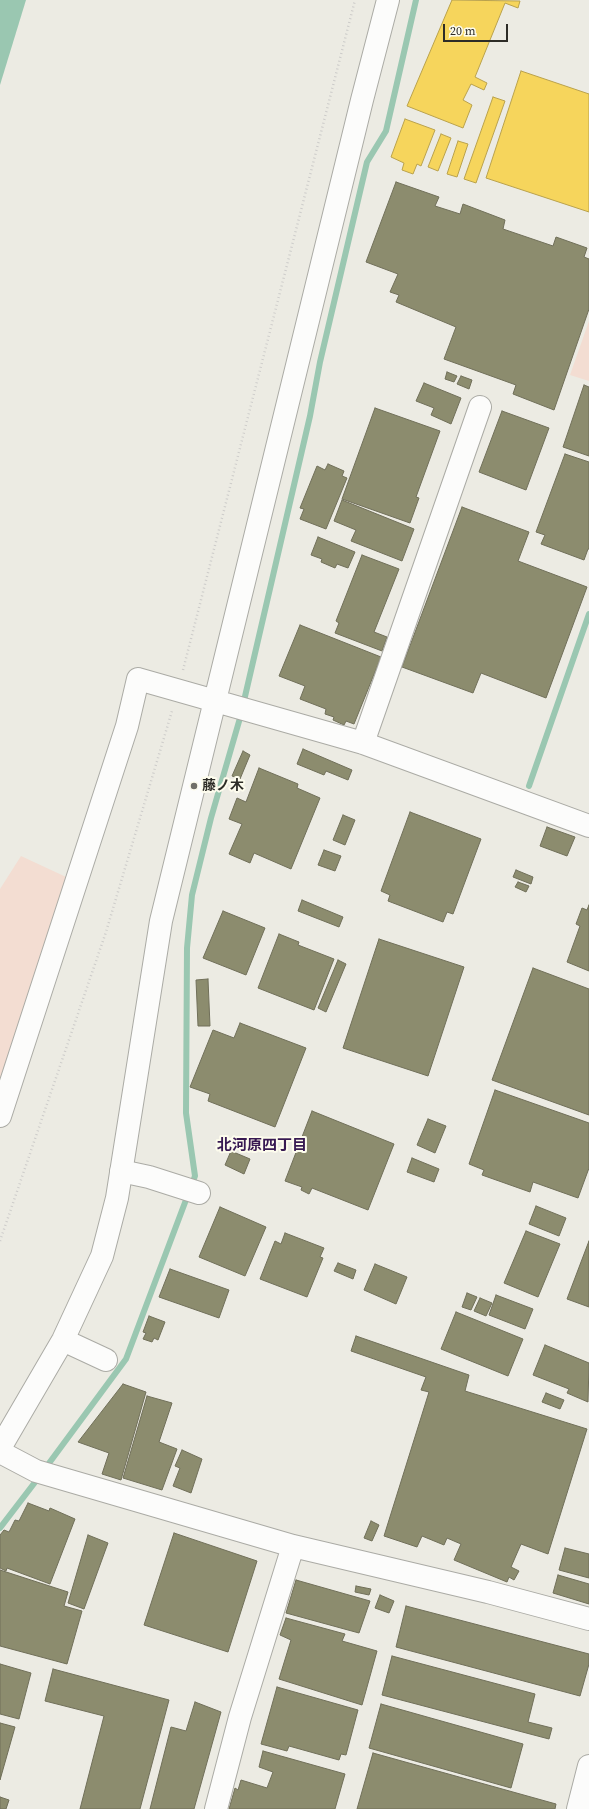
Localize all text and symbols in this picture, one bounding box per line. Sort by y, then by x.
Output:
scale bar [445,16,510,42]
text: 20 m [450,23,476,39]
place label: 藤ノ木 [202,778,244,794]
marker: 藤ノ木 [189,781,199,791]
district label: 北河原四丁目 [217,1137,307,1155]

